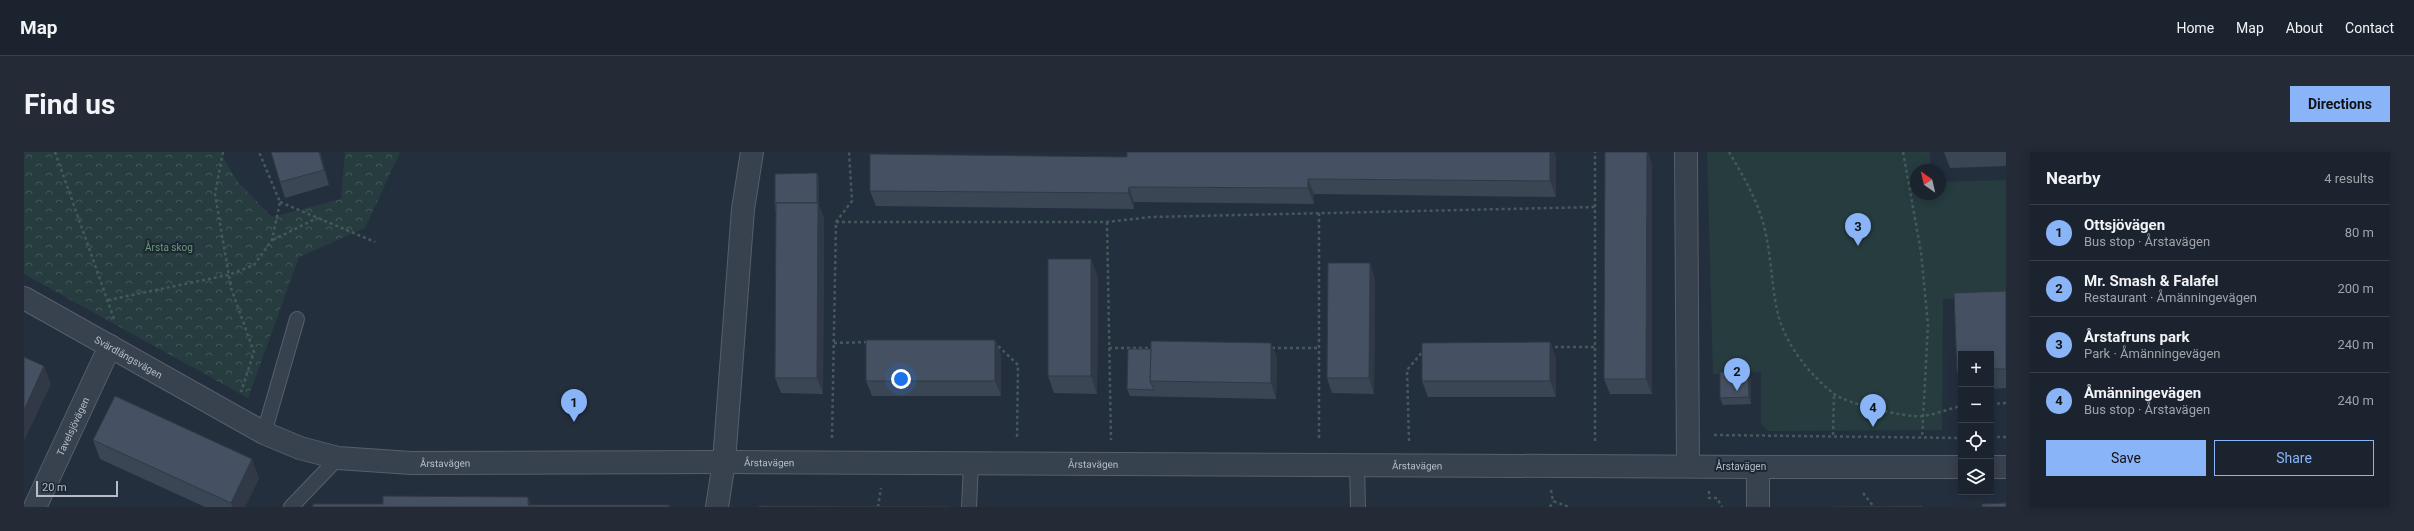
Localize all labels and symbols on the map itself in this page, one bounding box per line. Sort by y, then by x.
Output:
north arrow [1910,164,1946,200]
pin: 3 [1845,213,1871,246]
park label: Årsta skog [145,240,193,253]
street label: Svärdlångsvägen [93,333,164,380]
pin: 2 [1724,358,1750,391]
your location [891,369,911,389]
pin: 1 [561,389,587,422]
pin: 4 [1860,394,1886,427]
street label: Tavelsjövägen [54,395,91,457]
street label: Årstavägen [420,455,470,468]
street label: Årstavägen [744,455,794,468]
street label: Årstavägen [1068,456,1118,469]
street label: Årstavägen [1392,458,1442,471]
street label: Årstavägen [1716,459,1766,472]
scale bar [36,479,118,498]

